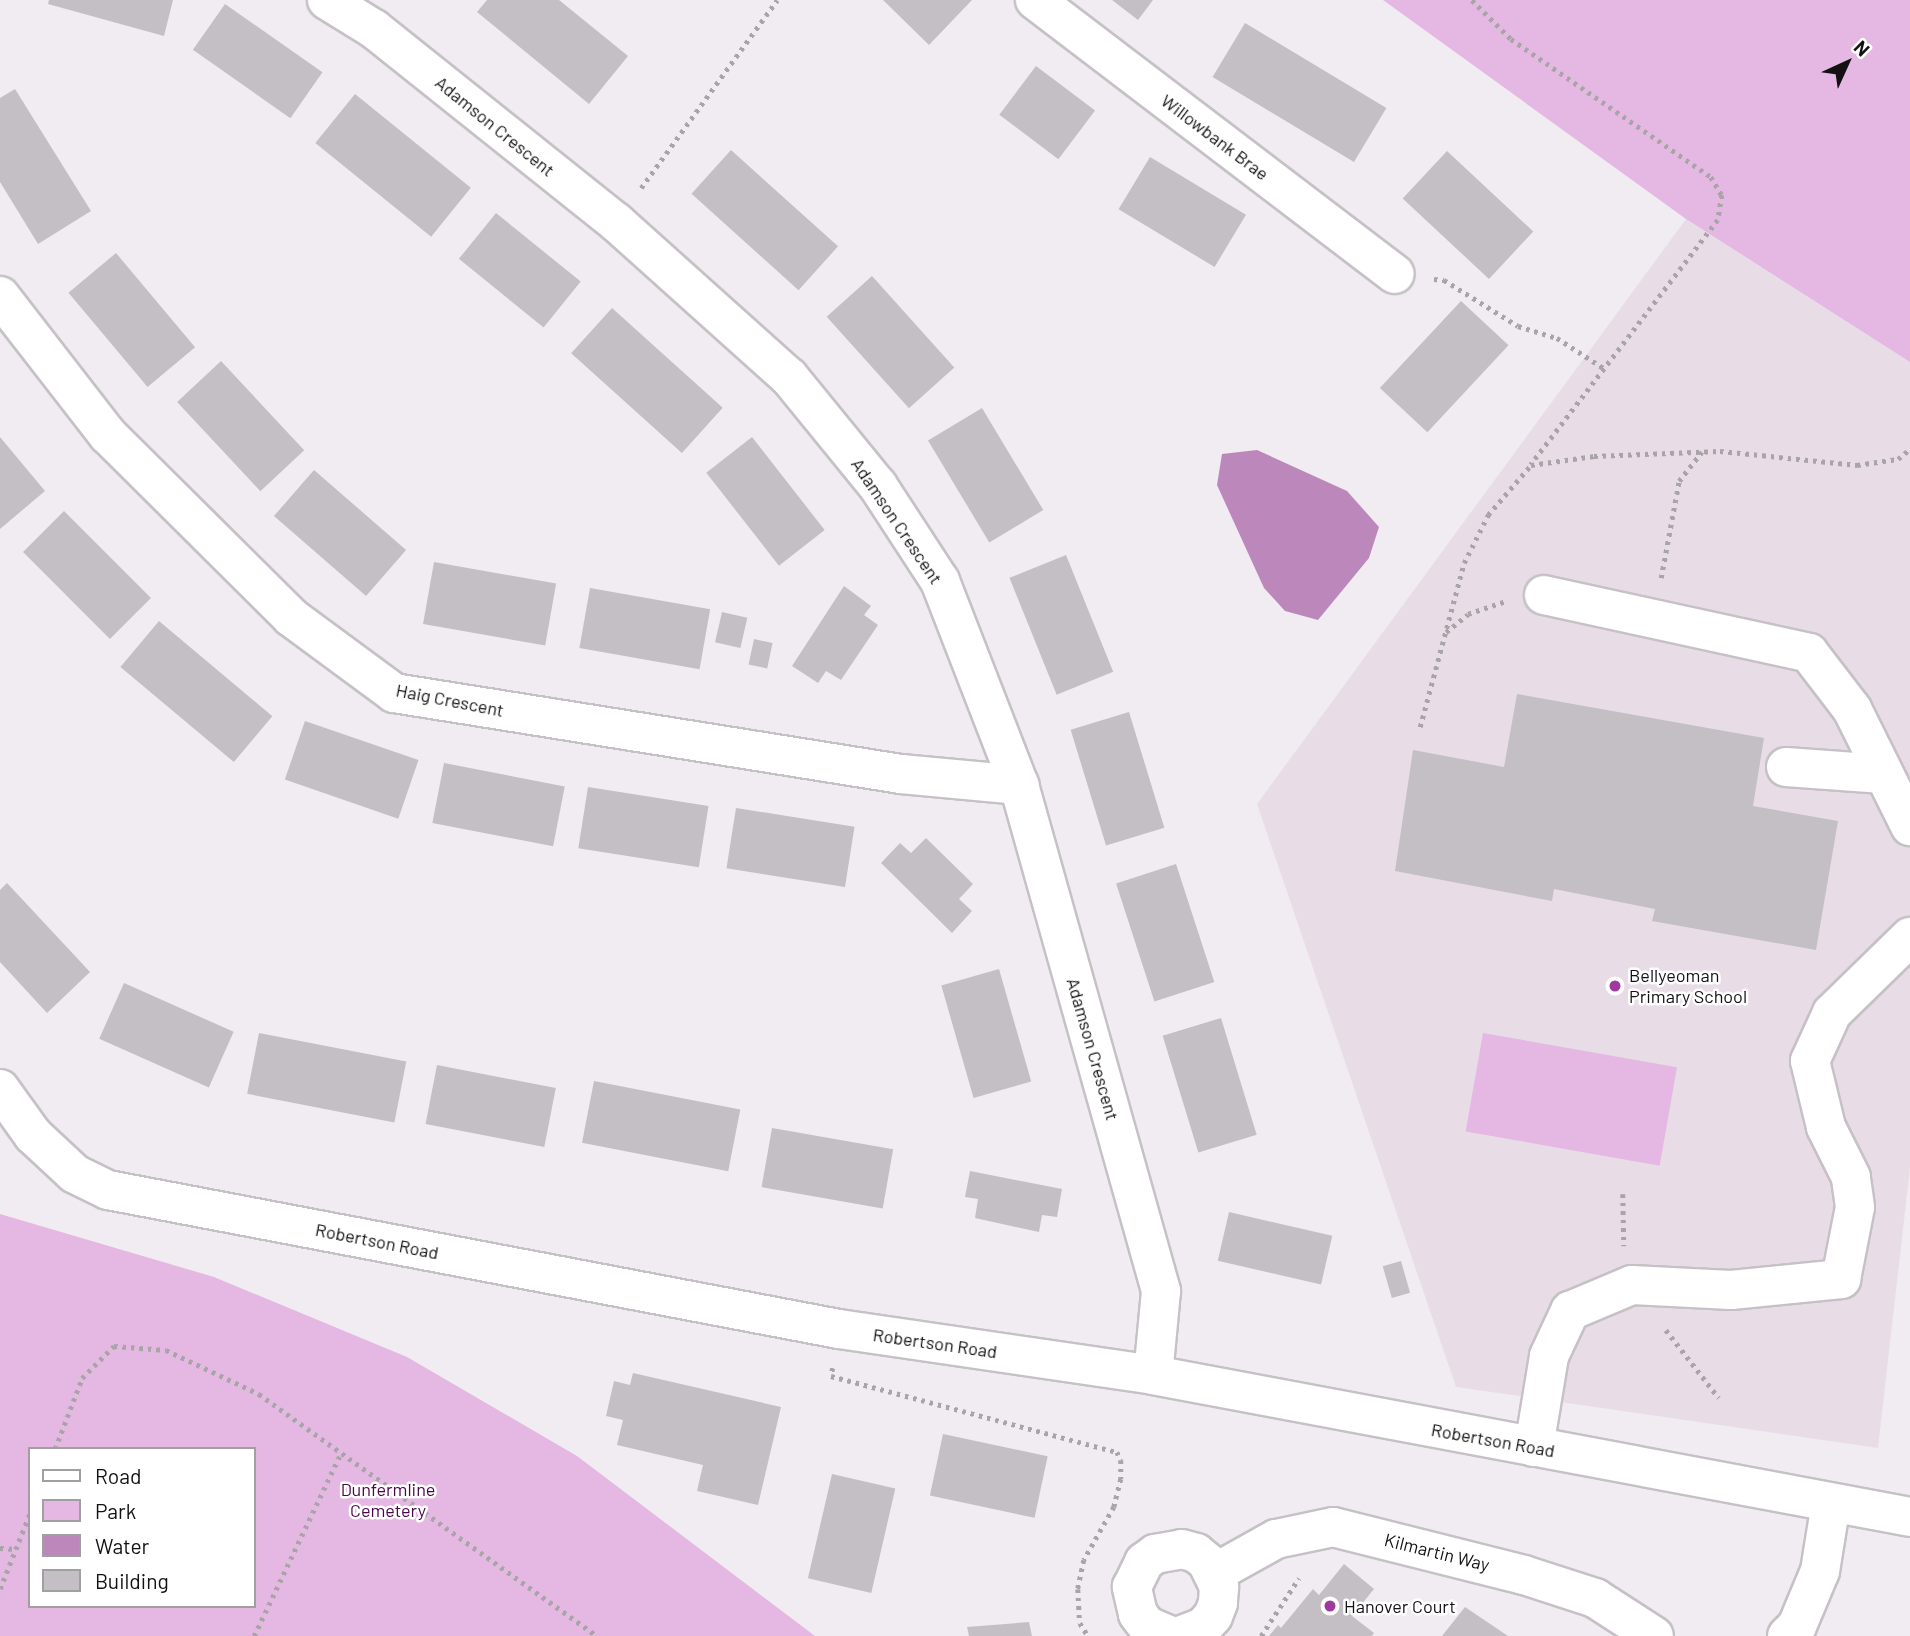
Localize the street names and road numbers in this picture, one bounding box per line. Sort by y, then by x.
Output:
street label: Adamson Crescent [431,71,559,181]
street label: Willowbank Brae [1157,90,1273,184]
street label: Adamson Crescent [847,454,947,588]
street label: Haig Crescent [394,679,506,721]
street label: Adamson Crescent [1062,975,1124,1123]
street label: Robertson Road [314,1218,440,1264]
street label: Robertson Road [872,1324,998,1362]
street label: Robertson Road [1430,1419,1556,1461]
street label: Kilmartin Way [1382,1529,1492,1575]

